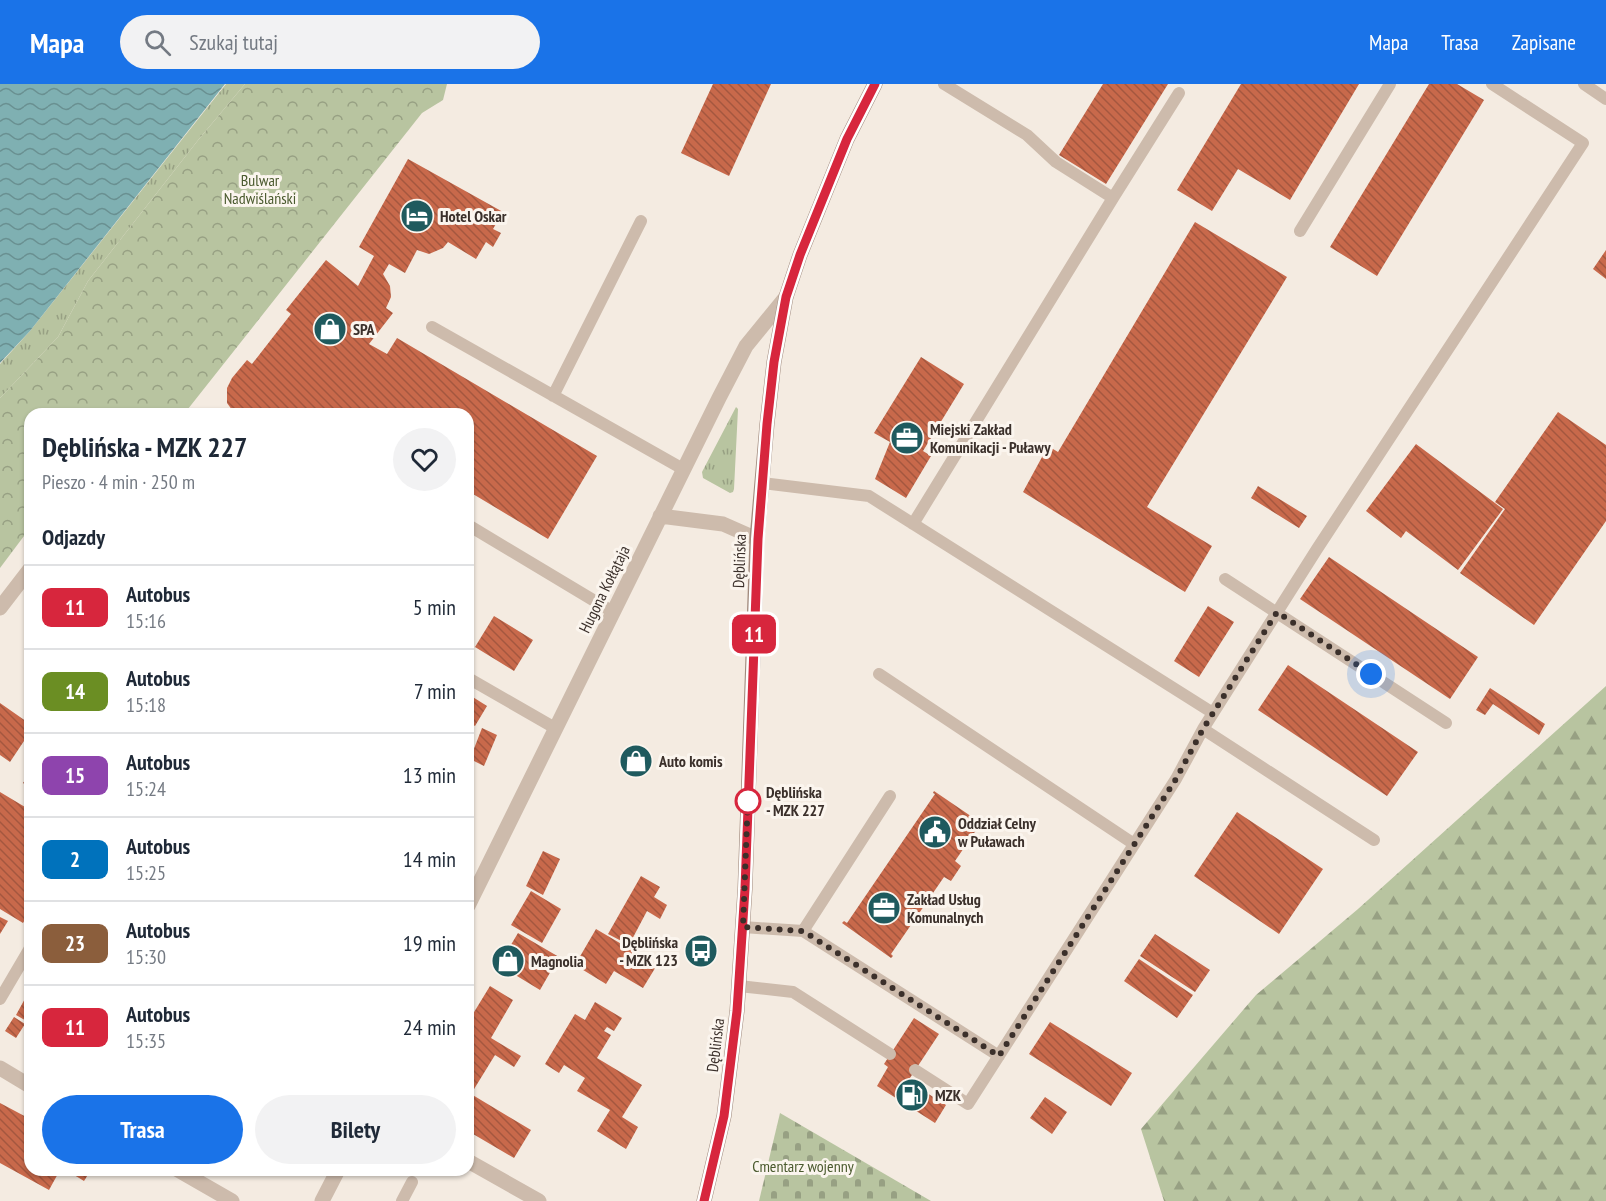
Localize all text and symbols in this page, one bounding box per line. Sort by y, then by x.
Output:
search box [120,15,540,69]
text: Mapa [30,24,84,61]
icon: search [141,26,174,59]
text: Szukaj tutaj [189,28,278,56]
text: Mapa [1369,29,1408,56]
text: Trasa [1441,29,1479,56]
text: Zapisane [1512,29,1576,56]
park label: Bulwar Nadwiślański [224,170,296,208]
hotel icon: Hotel Oskar [399,198,435,234]
place label: Hotel Oskar [440,206,507,226]
shop icon: SPA [312,311,348,347]
place label: SPA [353,319,376,339]
place label: Miejski Zakład Komunikacji - Puławy [930,419,1051,457]
office icon: Miejski Zakład Komunikacji - Puławy [889,420,925,456]
text: Dęblińska - MZK 227 [42,428,247,465]
button: heart [393,428,456,491]
text: Pieszo · 4 min · 250 m [42,469,195,495]
text: Odjazdy [42,523,105,551]
street label: Dęblińska [728,534,750,588]
street label: Hugona Kołłątaja [574,542,634,636]
text: Autobus [126,580,190,608]
text: 5 min [413,593,456,621]
text: 11 [65,594,85,621]
text: 15:16 [126,608,166,634]
line badge: 11 [727,614,781,654]
text: 11 [744,621,764,648]
your location [1356,659,1386,689]
text: Autobus [126,664,190,692]
text: 7 min [414,677,456,705]
text: 14 [65,678,85,705]
text: 15:18 [126,692,166,718]
shop icon: Auto komis [618,743,654,779]
text: Autobus [126,748,190,776]
place label: Auto komis [658,751,723,771]
text: 13 min [403,761,456,789]
text: 15 [65,762,85,789]
text: 15:24 [126,776,166,802]
place label: Dęblińska - MZK 227 [766,782,825,820]
marker: Dęblińska - MZK 227 [735,788,761,814]
place label: Oddział Celny w Puławach [957,813,1037,851]
public building icon: Oddział Celny w Puławach [917,814,953,850]
text: Autobus [126,832,190,860]
text: 14 min [403,845,456,873]
text: 2 [70,846,80,873]
text: 15:25 [126,860,166,886]
place label: Zakład Usług Komunalnych [907,889,983,927]
office icon: Zakład Usług Komunalnych [866,890,902,926]
text: Autobus [126,916,190,944]
text: 19 min [403,929,456,957]
text: 23 [65,930,85,957]
place label: Dęblińska - MZK 123 [619,932,678,970]
bus stop icon: Dęblińska - MZK 123 [683,933,719,969]
shop icon: Magnolia [490,943,526,979]
text: 15:30 [126,944,166,970]
place label: Magnolia [531,951,584,971]
text: Autobus [126,1000,190,1028]
text: 24 min [403,1013,456,1041]
text: 11 [65,1014,85,1041]
street label: Dęblińska [702,1017,728,1073]
text: 15:35 [126,1028,166,1054]
fuel station icon: MZK [894,1077,930,1113]
place label: MZK [935,1085,962,1105]
button: Trasa [42,1095,243,1164]
button: Bilety [255,1095,456,1164]
park label: Cmentarz wojenny [752,1156,854,1176]

